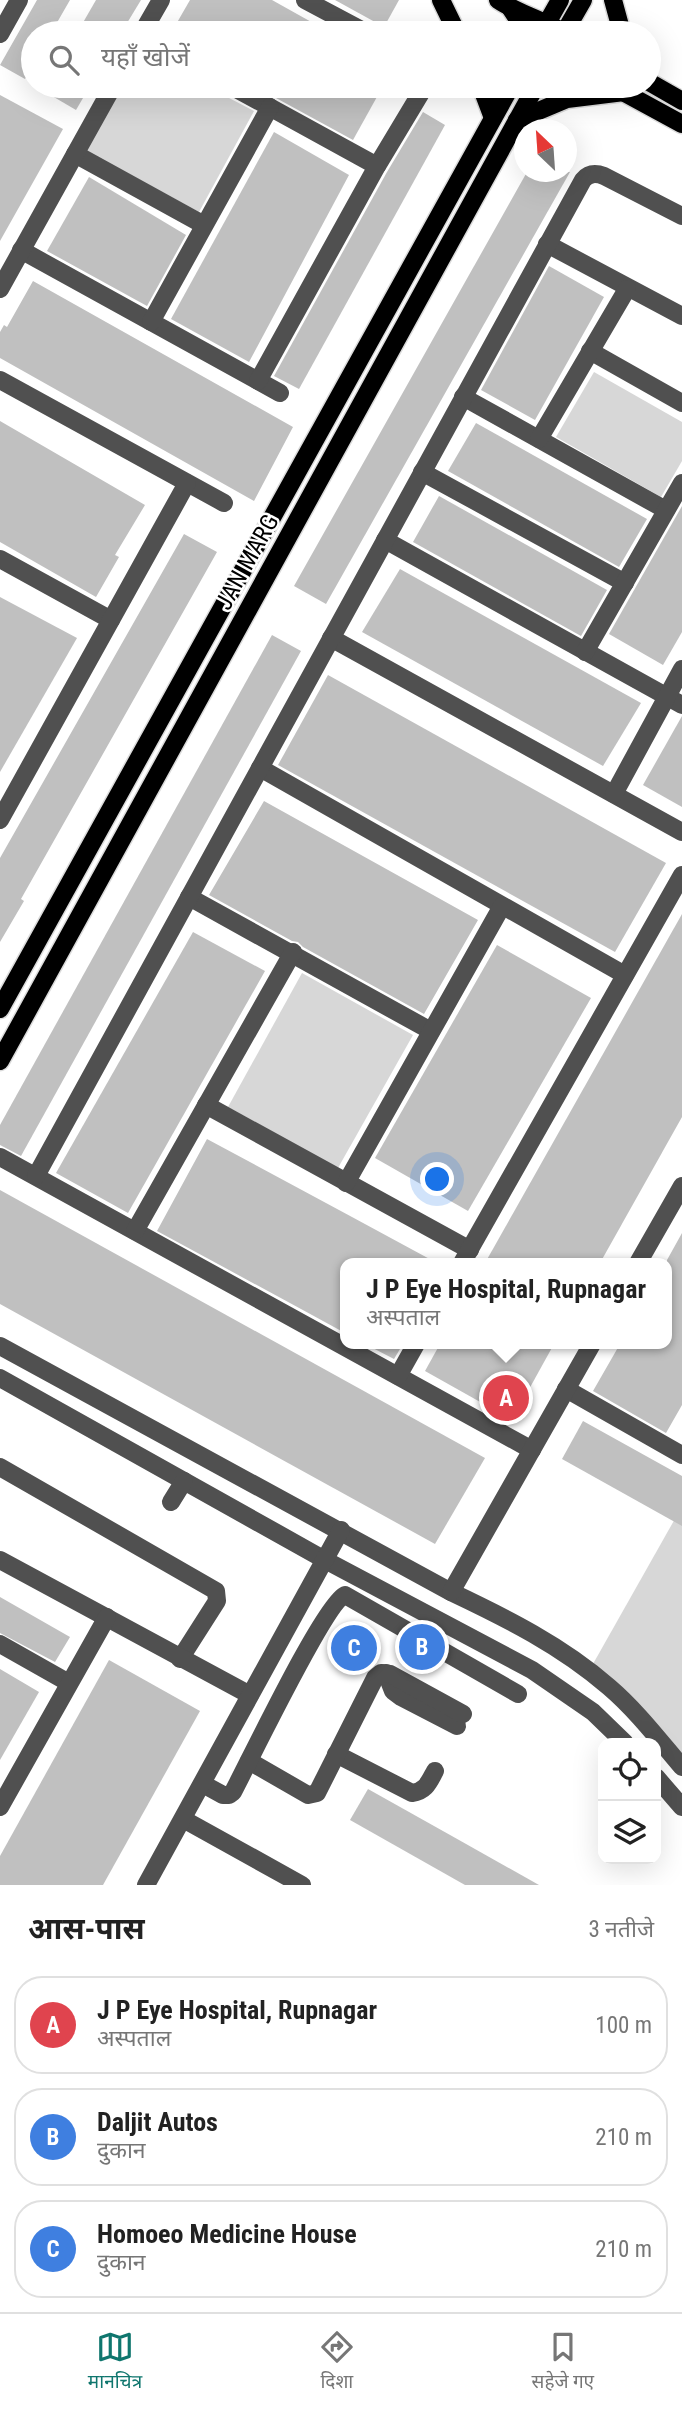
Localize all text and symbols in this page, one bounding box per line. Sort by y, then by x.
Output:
search box [21,21,661,98]
icon: search [45,41,83,79]
text: यहाँ खोजें [101,42,190,72]
north arrow [514,119,577,182]
street label: JAN MARG [209,509,285,615]
your location [420,1162,454,1196]
popup [340,1258,672,1349]
text: J P Eye Hospital, Rupnagar [366,1274,646,1304]
text: अस्पताल [366,1304,440,1331]
pin: A [483,1372,529,1424]
pin: B [399,1621,445,1673]
pin: C [331,1622,377,1674]
map controls [598,1738,661,1864]
button: locate [598,1738,661,1801]
button: layers [598,1801,661,1864]
text: आस-पास [28,1911,145,1946]
text: 3 नतीजे [588,1916,654,1943]
text: J P Eye Hospital, Rupnagar [97,1995,377,2025]
text: A [46,2012,60,2039]
text: 100 m [595,2012,652,2039]
text: अस्पताल [97,2025,171,2052]
text: Daljit Autos [97,2107,218,2137]
text: B [47,2124,59,2151]
text: 210 m [595,2124,652,2151]
text: दुकान [97,2137,146,2164]
text: Homoeo Medicine House [97,2219,357,2249]
text: C [46,2236,60,2263]
text: 210 m [595,2236,652,2263]
text: दुकान [97,2249,146,2276]
tab: मानचित्र [88,2328,142,2396]
tab: दिशा [318,2328,356,2396]
tab: सहेजे गए [532,2328,594,2396]

